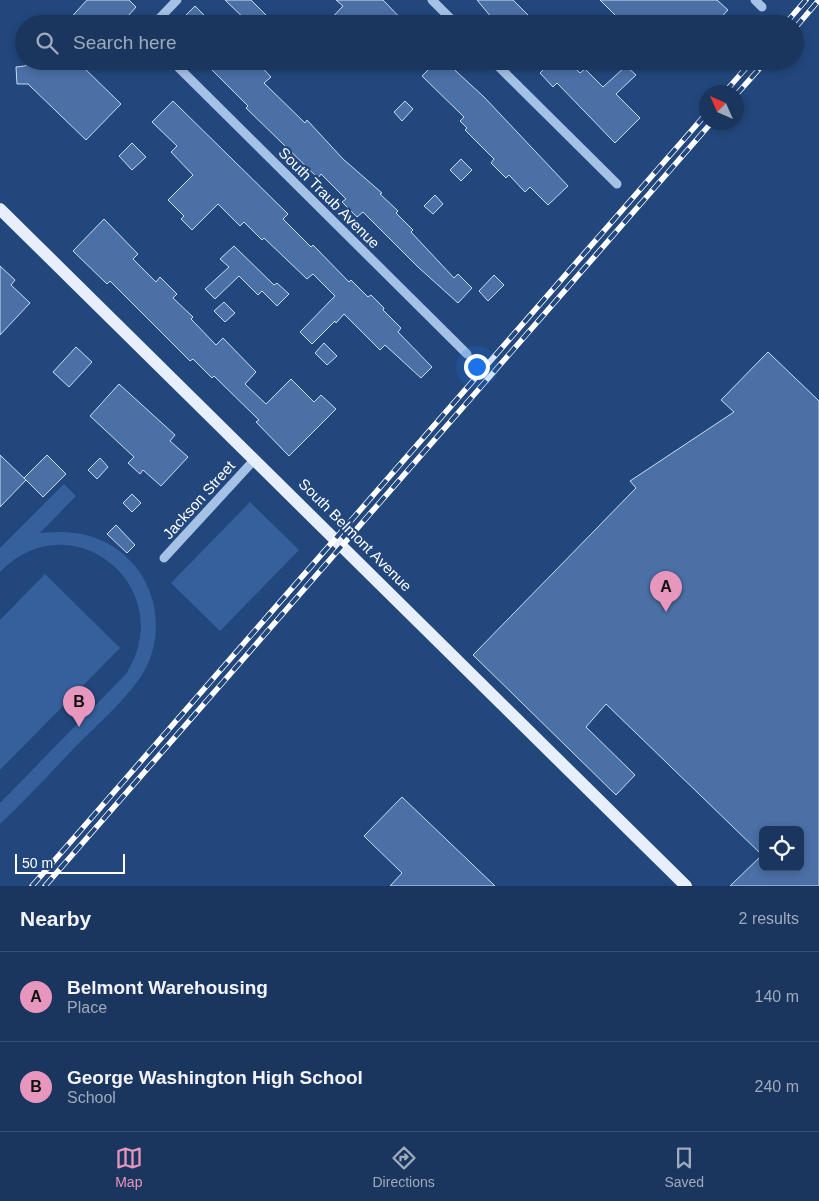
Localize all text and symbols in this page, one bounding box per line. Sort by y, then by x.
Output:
search box [15,15,804,70]
icon: search [33,29,61,57]
text: Search here [73,32,177,53]
north arrow [699,85,744,130]
street label: South Traub Avenue [275,144,383,252]
your location [464,354,490,380]
street label: Jackson Street [159,456,239,542]
street label: South Belmont Avenue [295,475,415,595]
pin: A [650,571,682,612]
pin: B [63,686,95,727]
map controls [759,826,804,871]
button: locate [759,826,804,871]
scale bar [15,851,125,874]
text: 50 m [22,855,53,871]
text: Nearby [20,907,91,930]
text: 2 results [739,910,799,927]
text: Belmont Warehousing [67,977,268,998]
text: A [30,988,42,1005]
text: 140 m [755,988,799,1005]
text: Place [67,999,107,1016]
text: George Washington High School [67,1067,363,1088]
text: B [30,1078,42,1095]
text: 240 m [755,1078,799,1095]
text: School [67,1089,116,1106]
tab: Map [115,1144,143,1190]
tab: Directions [373,1144,435,1190]
tab: Saved [664,1144,704,1190]

